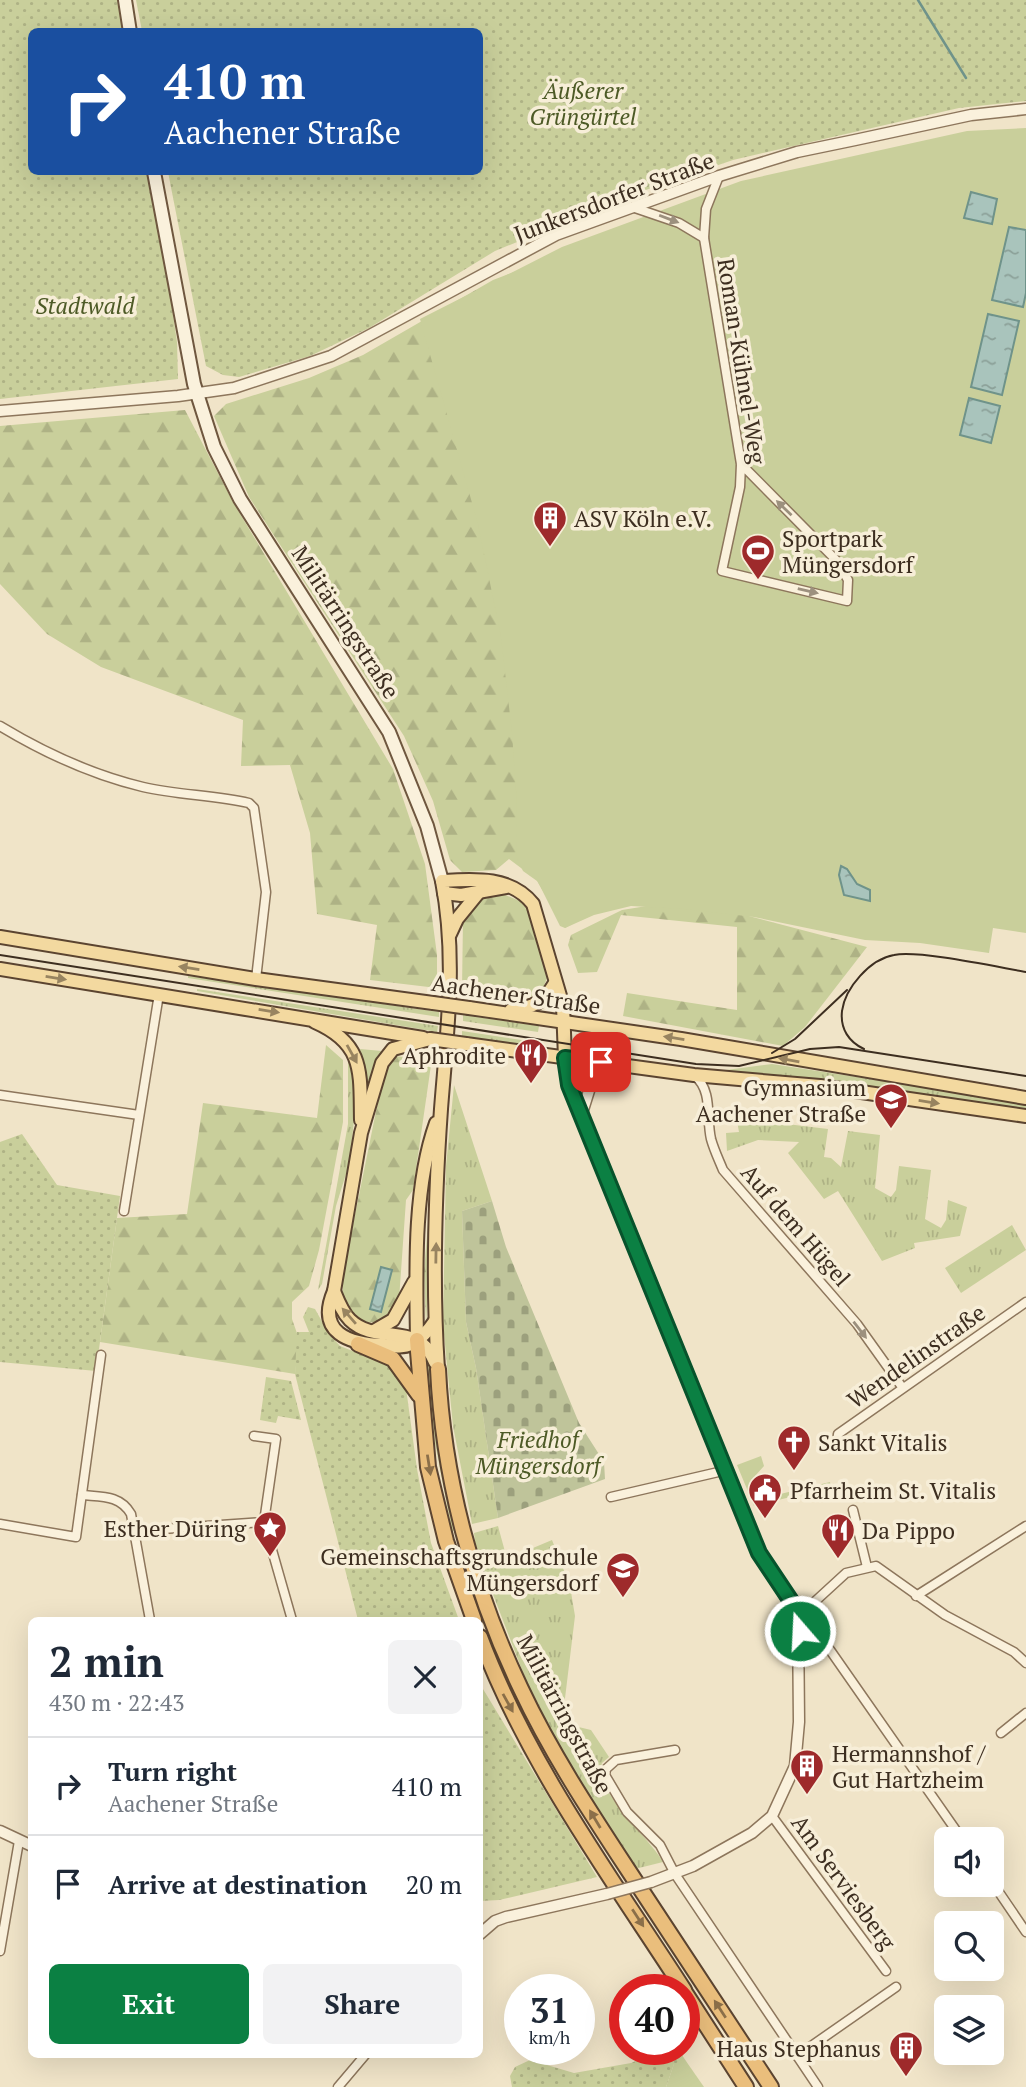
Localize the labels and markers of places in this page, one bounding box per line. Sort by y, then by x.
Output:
building icon: ASV Köln e.V. [531,499,569,548]
place label: ASV Köln e.V. [574,503,712,534]
place label: Sportpark Müngersdorf [782,523,916,580]
sports icon: Sportpark Müngersdorf [739,532,777,581]
pin [571,1032,631,1092]
restaurant icon: Aphrodite [512,1036,550,1085]
place label: Aphrodite [402,1040,506,1071]
place label: Gymnasium Aachener Straße [696,1072,866,1129]
school or university icon: Gymnasium Aachener Straße [872,1081,910,1130]
church icon: Sankt Vitalis [775,1423,813,1472]
place label: Sankt Vitalis [818,1427,948,1458]
public building icon: Pfarrheim St. Vitalis [746,1471,784,1520]
place label: Pfarrheim St. Vitalis [790,1475,996,1506]
place icon: Esther Düring [251,1509,289,1558]
restaurant icon: Da Pippo [819,1511,857,1560]
place label: Esther Düring [104,1513,247,1544]
place label: Da Pippo [862,1515,955,1546]
place label: Gemeinschaftsgrundschule Müngersdorf [320,1541,600,1598]
school or university icon: Gemeinschaftsgrundschule Müngersdorf [604,1550,642,1599]
place label: Hermannshof / Gut Hartzheim [832,1738,987,1795]
building icon: Hermannshof / Gut Hartzheim [788,1747,826,1796]
building icon: Haus Stephanus [887,2029,925,2078]
place label: Haus Stephanus [717,2033,881,2064]

